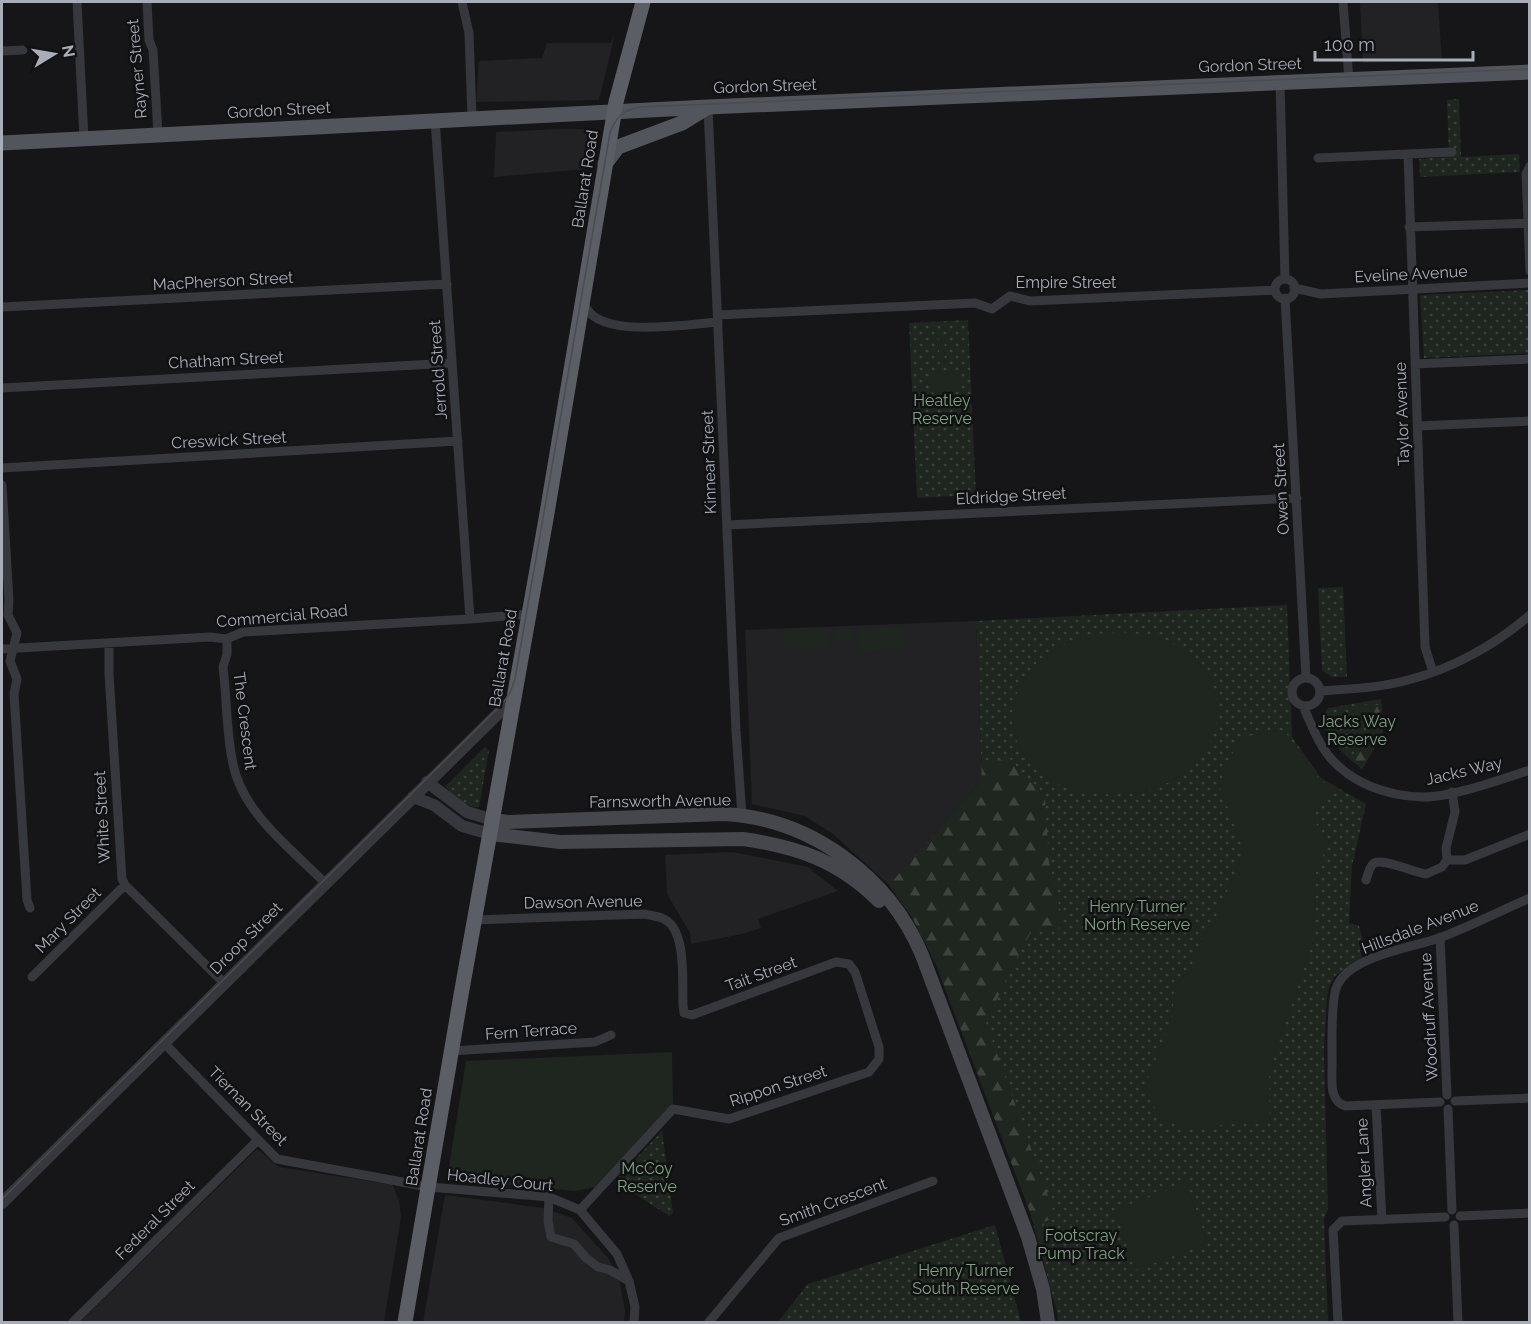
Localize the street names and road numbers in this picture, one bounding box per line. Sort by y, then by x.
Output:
street label: Rayner Street [123,18,151,120]
street label: Gordon Street [1198,54,1303,76]
street label: Gordon Street [713,75,818,97]
street label: Gordon Street [227,98,332,122]
street label: Ballarat Road [568,129,602,229]
street label: Eveline Avenue [1354,262,1468,286]
street label: MacPherson Street [152,268,294,294]
street label: Empire Street [1016,273,1117,292]
street label: Jerrold Street [425,319,451,421]
street label: Chatham Street [168,347,285,373]
street label: Taylor Avenue [1391,362,1413,466]
street label: Kinnear Street [698,409,720,514]
street label: Creswick Street [171,427,288,453]
street label: Owen Street [1269,442,1293,535]
street label: Eldridge Street [955,484,1067,508]
street label: Commercial Road [215,601,349,631]
street label: Ballarat Road [485,608,521,708]
street label: The Crescent [230,671,261,772]
street label: Jacks Way [1424,753,1504,789]
street label: White Street [90,770,114,864]
street label: Farnsworth Avenue [589,790,731,812]
street label: Mary Street [31,883,105,957]
street label: Dawson Avenue [523,891,643,913]
street label: Hillsdale Avenue [1359,896,1481,958]
street label: Droop Street [206,898,286,978]
street label: Tait Street [723,952,800,996]
street label: Woodruff Avenue [1416,952,1442,1082]
street label: Fern Terrace [484,1018,578,1044]
street label: Rippon Street [727,1061,830,1111]
street label: Tiernan Street [204,1062,292,1150]
street label: Ballarat Road [402,1087,436,1187]
street label: Angler Lane [1352,1118,1376,1208]
street label: Hoadley Court [446,1165,555,1195]
street label: Smith Crescent [777,1174,890,1230]
street label: Federal Street [111,1176,199,1264]

